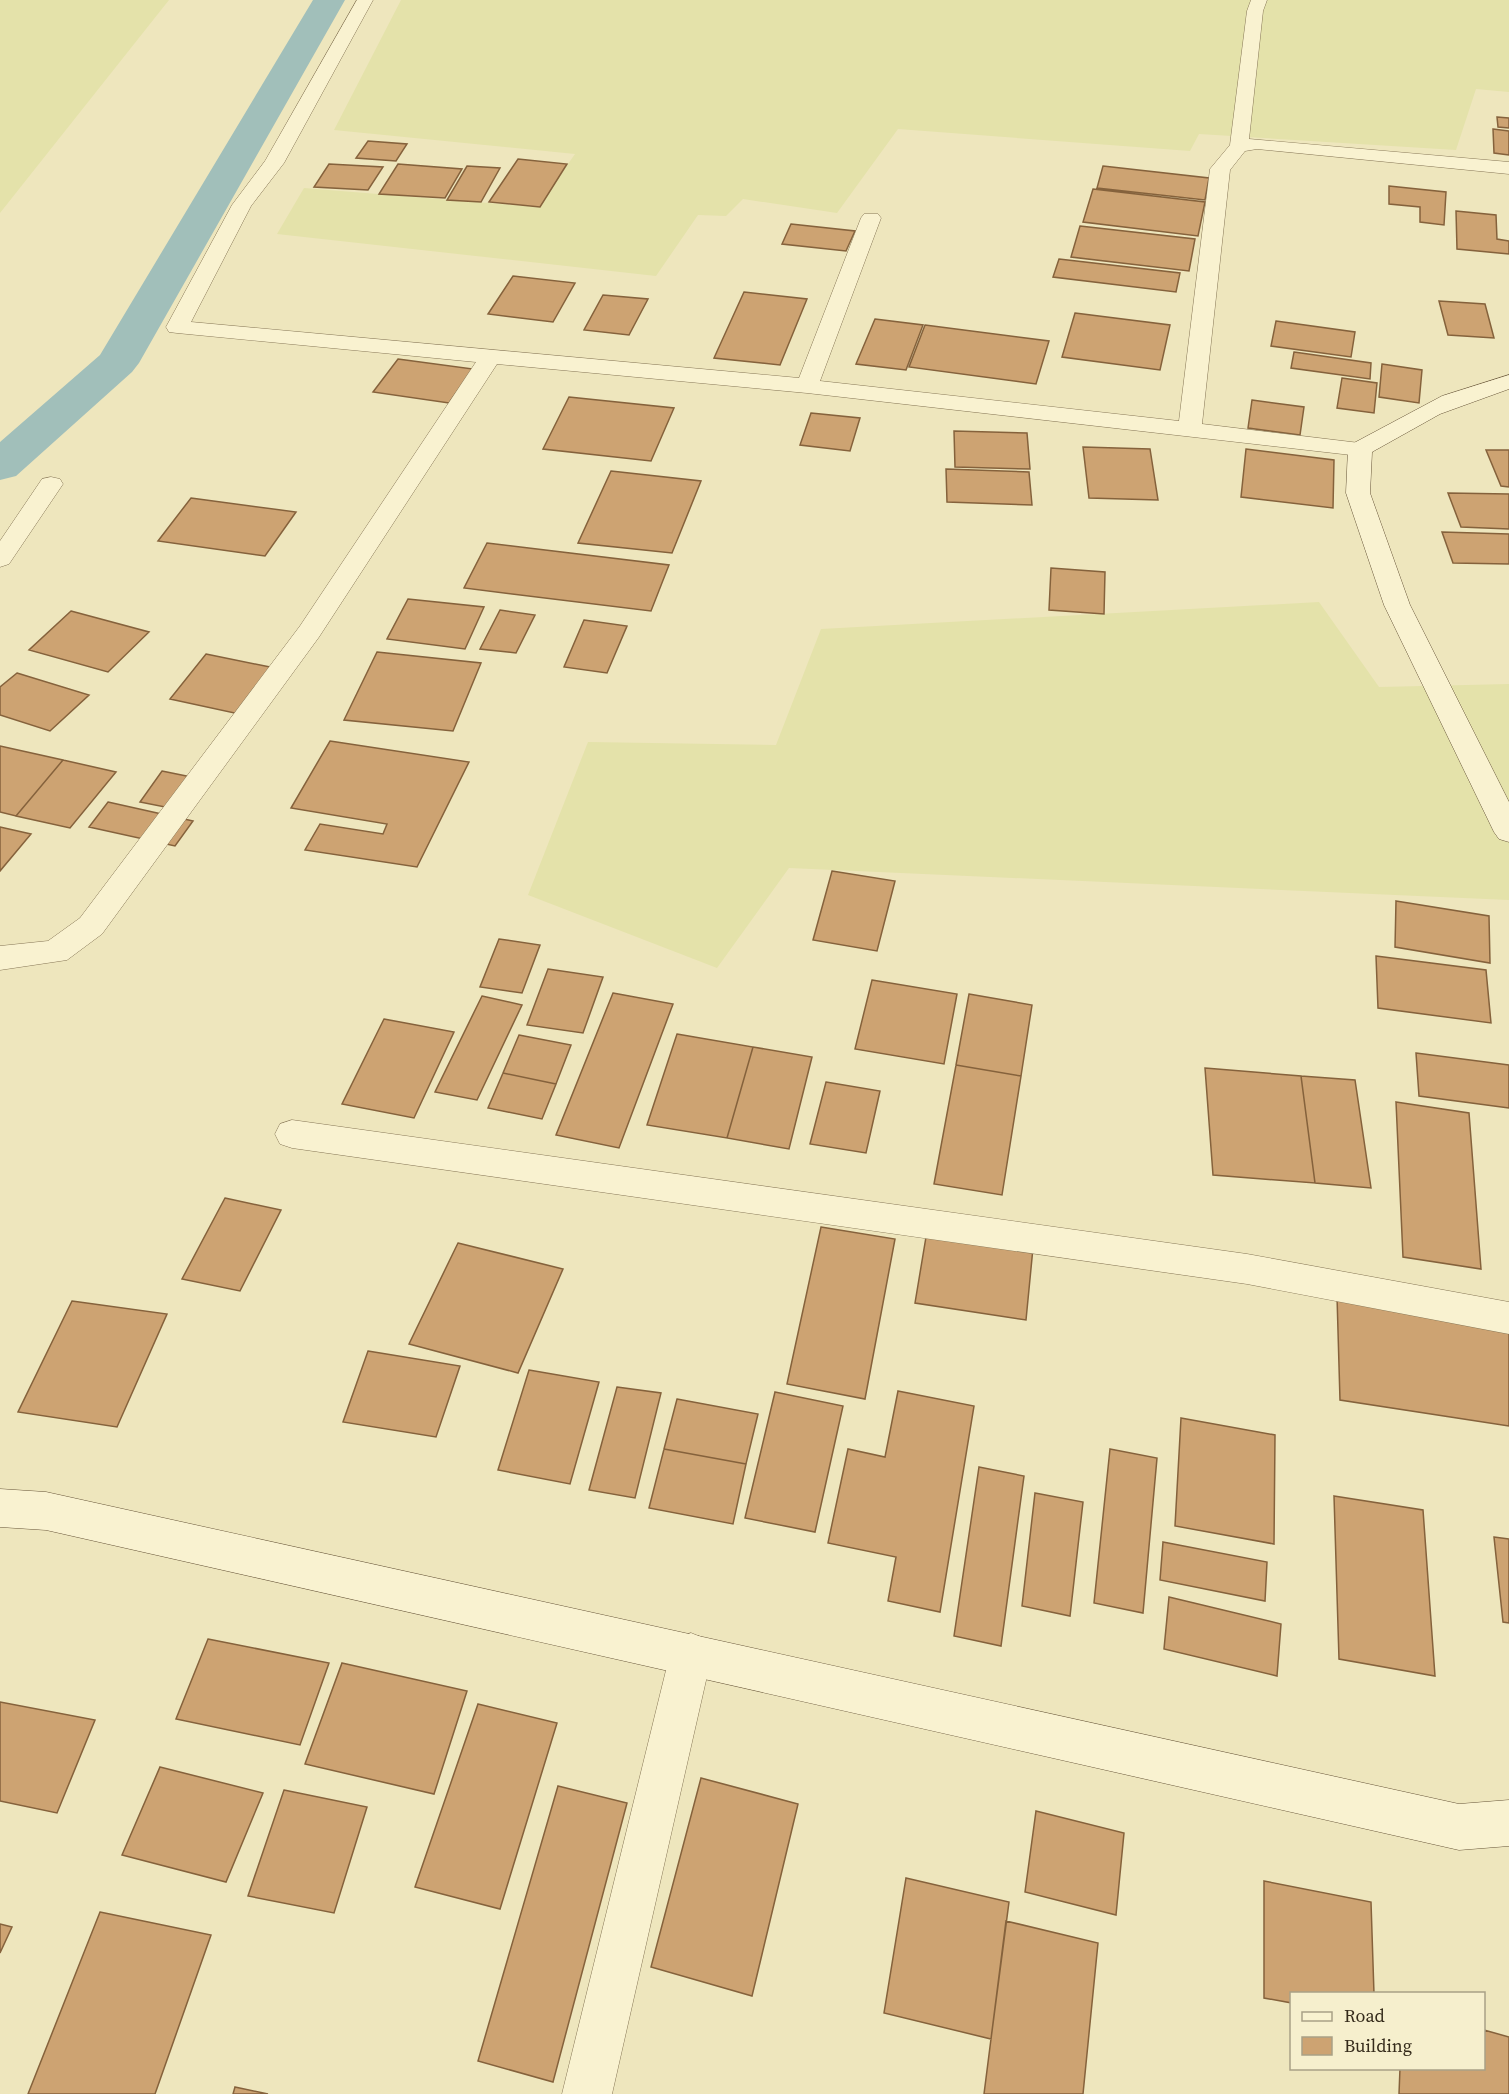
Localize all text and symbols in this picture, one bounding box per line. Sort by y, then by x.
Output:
legend [1290,1992,1485,2070]
text: Road [1344,2003,1385,2028]
text: Building [1344,2033,1412,2058]

